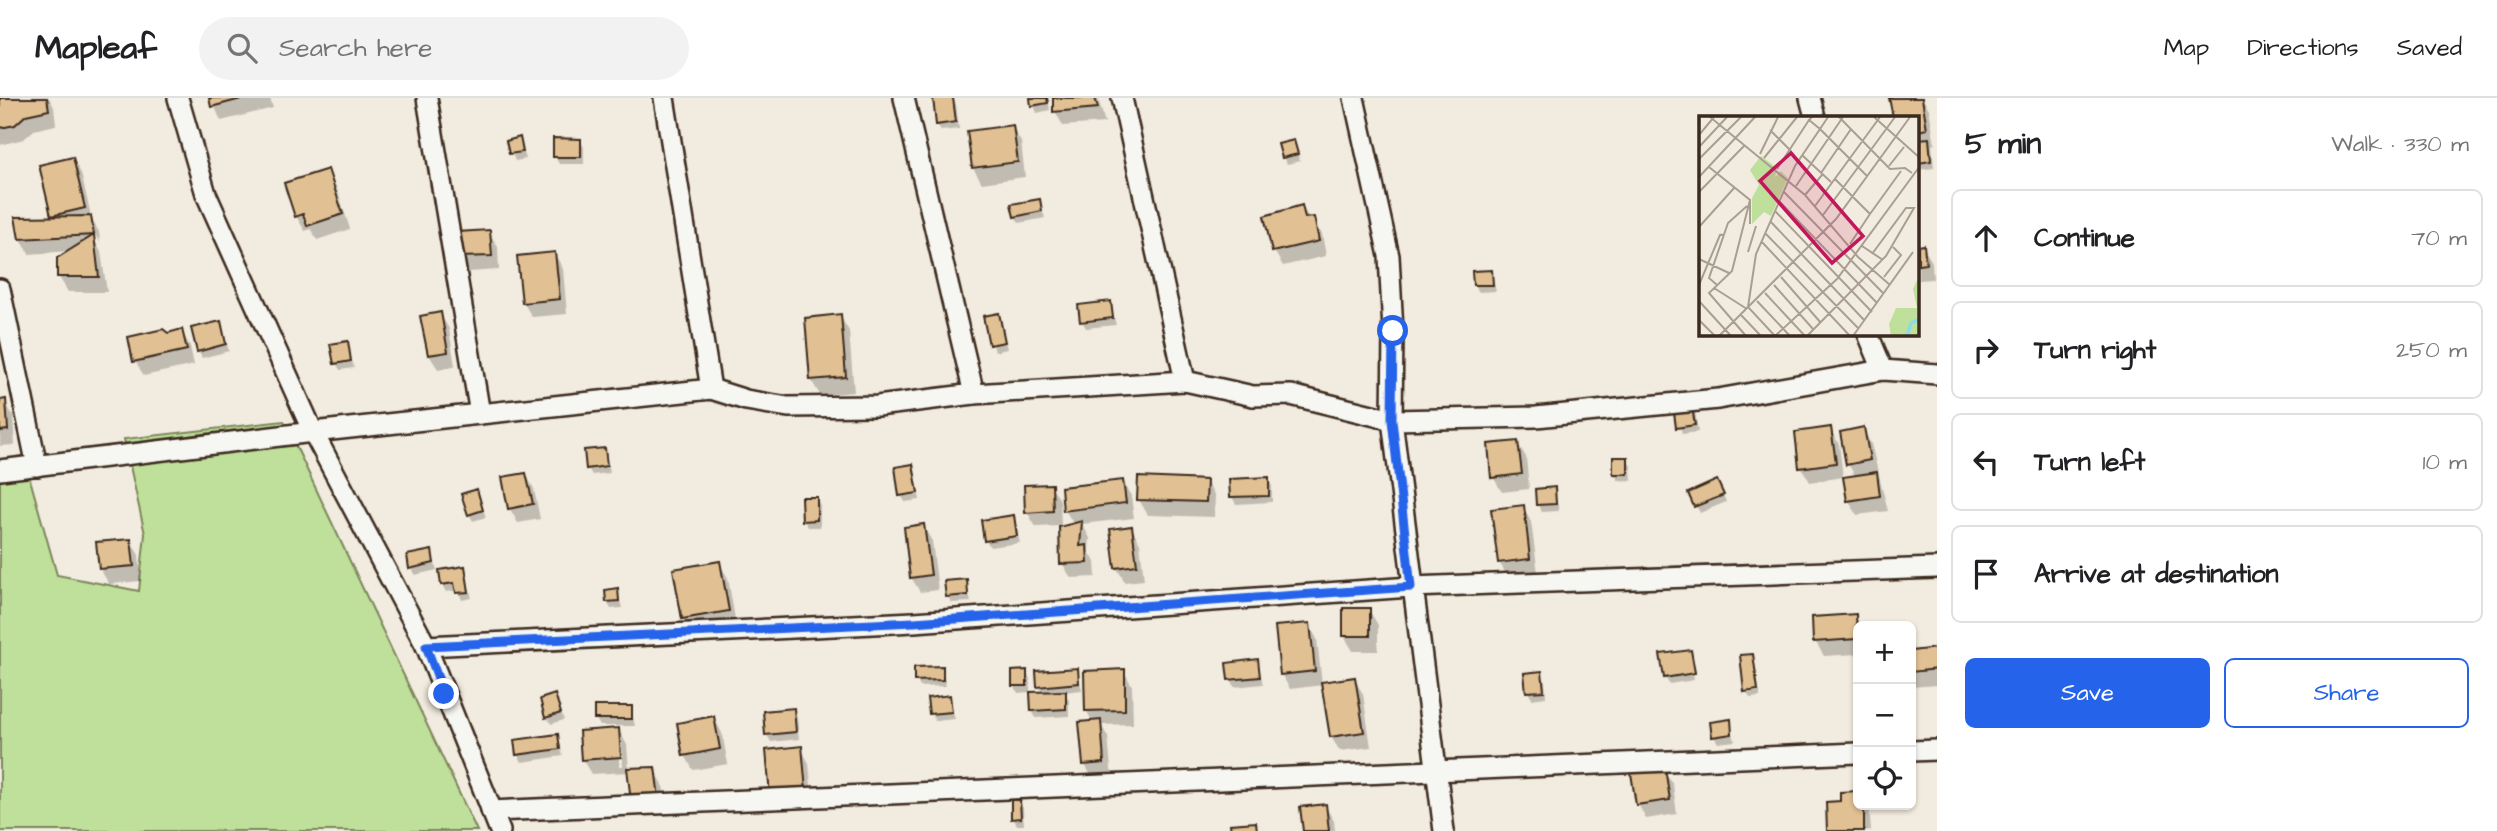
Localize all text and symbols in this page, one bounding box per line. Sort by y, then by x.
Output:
search box [199,17,689,80]
text: Mapleaf [35,25,157,71]
icon: search [223,29,261,67]
text: Search here [279,30,432,66]
text: Map [2164,31,2209,65]
text: Directions [2247,31,2359,65]
text: Saved [2397,31,2462,65]
inset map [1699,116,1920,336]
text: 5 min [1965,123,2041,165]
text: Walk · 330 m [2331,128,2469,160]
icon: ahead [1967,219,2005,257]
text: Continue [2034,220,2135,256]
text: 70 m [2411,222,2467,254]
route start [1377,315,1408,346]
icon: right [1967,331,2005,369]
text: Turn right [2034,332,2156,368]
text: 250 m [2396,334,2467,366]
icon: left [1967,443,2005,481]
text: Turn left [2034,444,2145,480]
text: 10 m [2422,446,2467,478]
icon: arrive [1967,555,2005,593]
text: Arrive at destination [2034,556,2279,592]
map controls [1853,621,1916,810]
button: + [1853,621,1916,684]
button: Save [1965,658,2210,728]
button: Share [2224,658,2469,728]
route end [428,678,459,709]
button: − [1853,684,1916,747]
button: locate [1853,747,1916,810]

